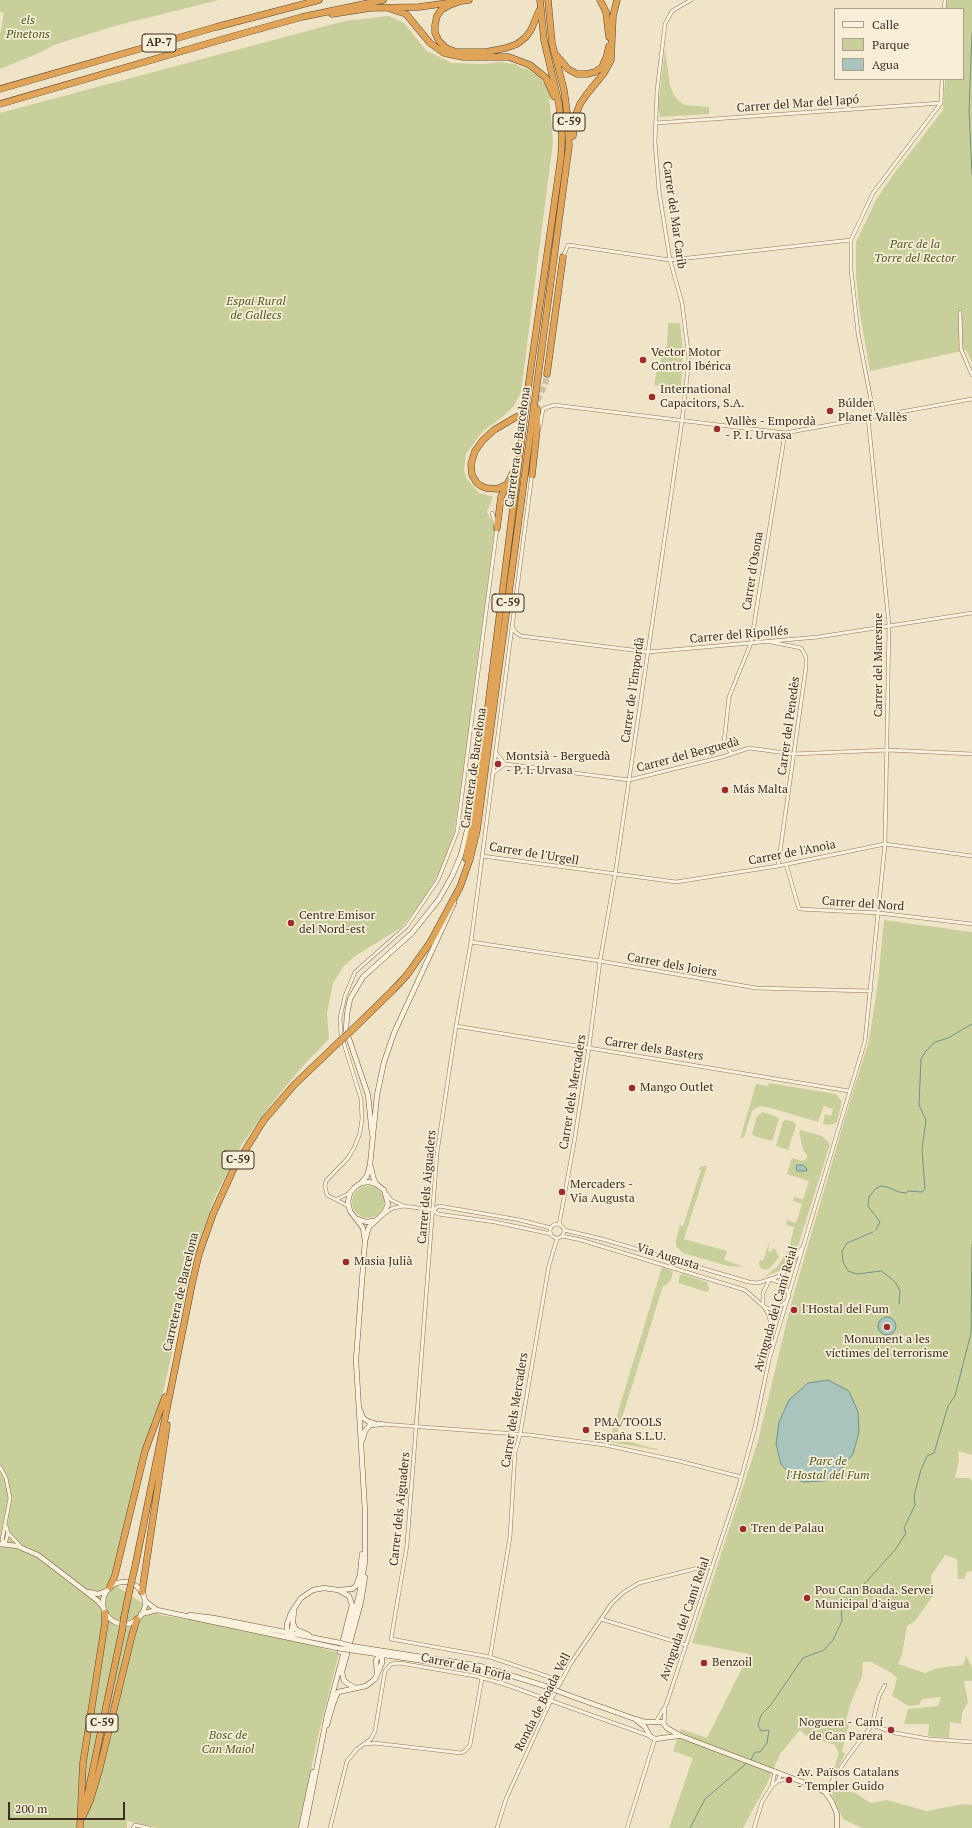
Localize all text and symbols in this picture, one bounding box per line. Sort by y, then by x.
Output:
legend [834,8,964,80]
park label: els Pinetons [6,14,50,42]
text: Calle [872,17,899,32]
road number: AP-7 [142,34,176,52]
text: Parque [872,37,909,52]
text: Agua [872,57,899,72]
street label: Carrer del Mar del Japó [736,93,860,115]
road number: C-59 [553,113,585,131]
street label: Carrer del Mar Carib [659,160,689,270]
park label: Parc de la Torre del Rector [874,238,956,266]
park label: Espai Rural de Gallecs [226,295,286,323]
place label: Vector Motor Control Ibérica [651,346,731,374]
marker: Vector Motor Control Ibérica [638,355,648,365]
place label: International Capacitors, S.A. [660,383,744,411]
street label: Carretera de Barcelona [502,386,534,508]
marker: International Capacitors, S.A. [647,392,657,402]
place label: Búlder Planet Vallès [838,397,907,425]
marker: Búlder Planet Vallès [825,406,835,416]
place label: Vallès - Empordà - P. I. Urvasa [725,415,816,443]
marker: Vallès - Empordà - P. I. Urvasa [712,424,722,434]
street label: Carrer d'Osona [740,531,766,611]
road number: C-59 [492,594,524,612]
street label: Carrer del Maresme [872,613,886,717]
street label: Carrer del Ripollés [689,624,789,646]
street label: Carrer de l'Empordà [618,636,648,744]
street label: Carrer del Penedès [775,676,803,776]
street label: Carretera de Barcelona [458,707,490,829]
street label: Carrer del Berguedà [635,734,741,776]
place label: Montsià - Berguedà - P. I. Urvasa [506,750,610,778]
marker: Montsià - Berguedà - P. I. Urvasa [493,759,503,769]
place label: Más Malta [733,783,788,797]
marker: Más Malta [720,785,730,795]
street label: Carrer de l'Anoia [747,837,837,869]
street label: Carrer de l'Urgell [488,840,580,868]
street label: Carrer del Nord [821,894,905,914]
place label: Centre Emisor del Nord-est [299,909,375,937]
marker: Centre Emisor del Nord-est [286,918,296,928]
street label: Carrer dels Joiers [626,950,718,980]
street label: Carrer dels Mercaders [557,1033,589,1151]
street label: Carrer dels Basters [604,1034,704,1064]
place label: Mango Outlet [640,1081,714,1095]
marker: Mango Outlet [627,1083,637,1093]
street label: Carrer dels Aiguaders [415,1129,439,1245]
road number: C-59 [222,1151,254,1169]
place label: Mercaders - Via Augusta [570,1178,635,1206]
marker: Mercaders - Via Augusta [557,1187,567,1197]
street label: Carretera de Barcelona [160,1231,202,1353]
street label: Via Augusta [635,1241,701,1273]
street label: Avinguda del Camí Reial [751,1245,801,1373]
place label: Masia Julià [354,1255,413,1269]
marker: Masia Julià [341,1257,351,1267]
place label: l'Hostal del Fum [802,1303,889,1317]
marker: l'Hostal del Fum [789,1305,799,1315]
marker: Monument a les víctimes del terrorisme [882,1322,892,1332]
place label: Monument a les víctimes del terrorisme [825,1333,949,1361]
street label: Carrer dels Mercaders [499,1351,531,1469]
place label: PMA/TOOLS España S.L.U. [594,1416,666,1444]
marker: PMA/TOOLS España S.L.U. [581,1425,591,1435]
street label: Carrer dels Aiguaders [387,1451,413,1567]
park label: Parc de l'Hostal del Fum [786,1455,870,1483]
place label: Tren de Palau [751,1522,824,1536]
marker: Tren de Palau [738,1524,748,1534]
street label: Avinguda del Camí Reial [657,1555,713,1683]
place label: Pou Can Boada. Servei Municipal d'aigua [815,1584,934,1612]
marker: Pou Can Boada. Servei Municipal d'aigua [802,1593,812,1603]
street label: Carrer de la Forja [419,1650,513,1684]
street label: Ronda de Boada Vell [512,1650,574,1754]
place label: Benzoil [712,1656,752,1670]
marker: Benzoil [699,1658,709,1668]
road number: C-59 [86,1714,118,1732]
place label: Noguera - Camí de Can Parera [799,1716,883,1744]
marker: Noguera - Camí de Can Parera [886,1725,896,1735]
park label: Bosc de Can Maiol [202,1729,254,1757]
place label: Av. Països Catalans - Templer Guido [797,1766,899,1794]
marker: Av. Països Catalans - Templer Guido [784,1775,794,1785]
scale bar [10,1794,127,1820]
text: 200 m [15,1801,47,1816]

